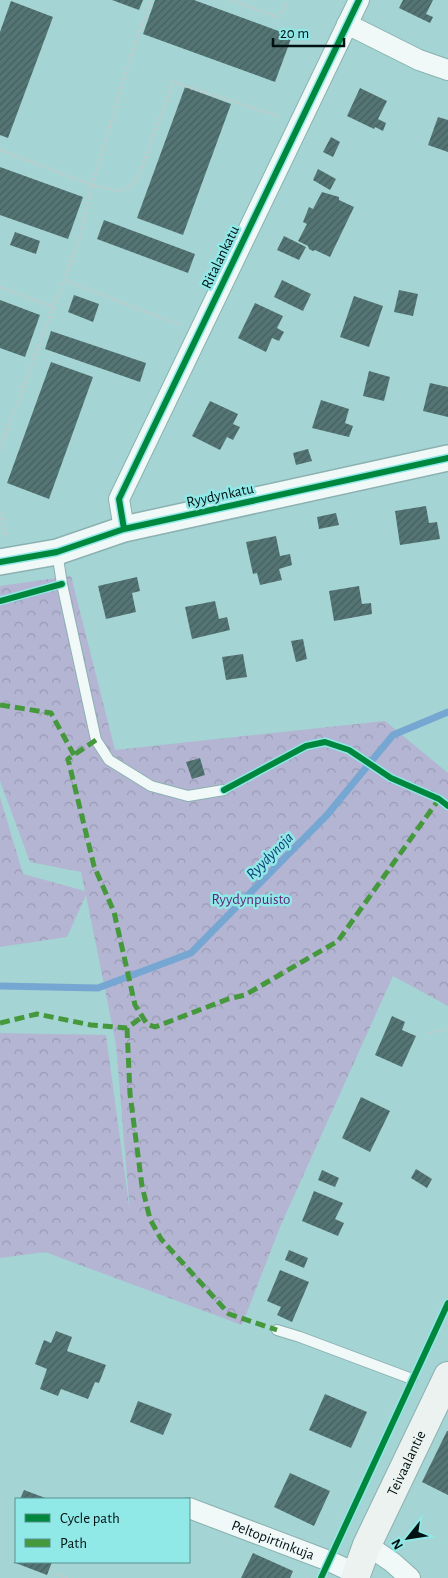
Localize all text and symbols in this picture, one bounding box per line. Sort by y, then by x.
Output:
scale bar [273,15,344,47]
text: 20 m [280,26,309,41]
street label: Ritalankatu [199,223,242,291]
street label: Ryydynkatu [185,481,255,510]
water label: Ryydynoja [243,829,297,883]
park label: Ryydynpuisto [212,892,290,907]
street label: Teivaalantie [385,1428,429,1498]
legend [15,1498,190,1563]
text: Cycle path [60,1511,120,1526]
north arrow [383,1513,433,1563]
street label: Peltopirtinkuja [229,1518,317,1563]
text: Path [60,1536,87,1551]
text: N [389,1536,406,1552]

